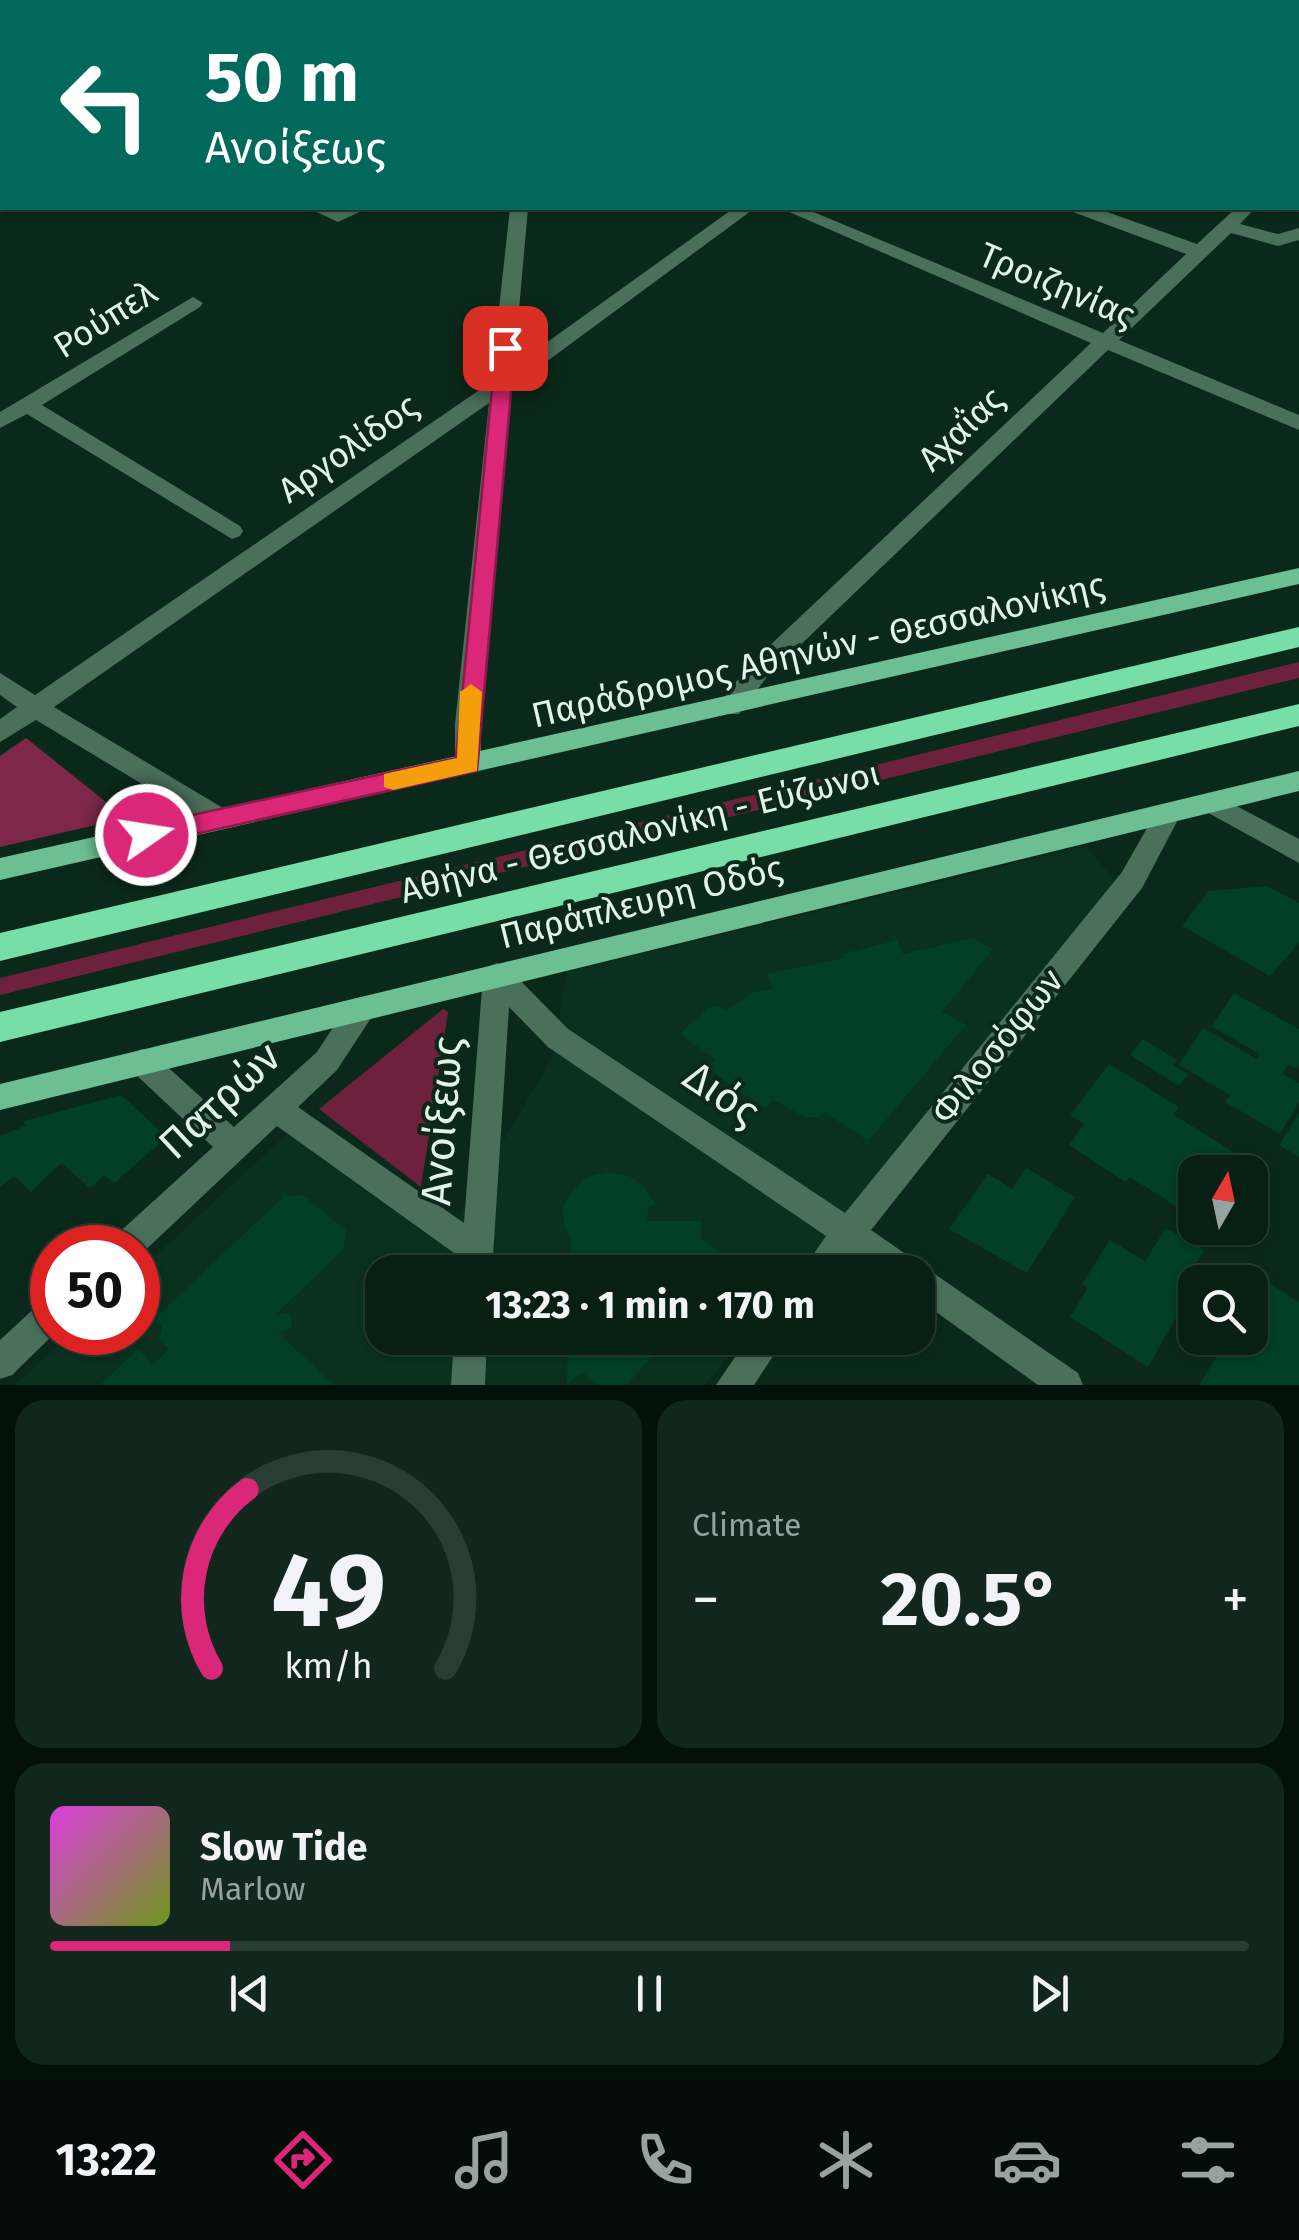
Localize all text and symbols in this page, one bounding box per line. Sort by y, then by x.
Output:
text: 50 m [205,36,359,120]
icon: left [40,40,170,170]
text: Ανοίξεως [205,121,386,175]
street label: Τροιζηνίας [973,233,1141,337]
street label: Ρούπελ [46,271,165,367]
pin [463,306,548,391]
icon: arrive [478,321,533,376]
street label: Αχαΐας [909,378,1013,480]
street label: Αργολίδος [270,385,426,511]
street label: Παράδρομος Αθηνών - Θεσσαλονίκης [527,564,1109,736]
street label: Αθήνα - Θεσσαλονίκη - Εύζωνοι [396,752,884,912]
position arrow [94,783,198,887]
street label: Παράπλευρη Οδός [495,846,787,958]
street label: Φιλοσόφων [922,960,1072,1132]
street label: Πατρών [149,1032,291,1169]
street label: Ανοίξεως [411,1035,473,1207]
street label: Διός [674,1051,769,1137]
north arrow [1178,1155,1268,1245]
map controls [1178,1155,1268,1355]
speed limit sign: 50 [30,1225,160,1355]
button: search [1178,1265,1268,1355]
text: 13:23 · 1 min · 170 m [485,1282,815,1328]
text: Climate [692,1506,801,1544]
text: 49 [271,1529,386,1654]
text: 20.5° [881,1555,1061,1645]
text: − [692,1567,720,1633]
text: + [1222,1567,1249,1633]
text: km/h [284,1645,373,1687]
text: Slow Tide [200,1824,368,1870]
text: Marlow [200,1870,306,1908]
icon: previous [222,1966,277,2021]
icon: pause [622,1966,677,2021]
icon: next [1022,1966,1077,2021]
icon: directions [268,2125,338,2195]
icon: music [449,2125,519,2195]
icon: phone [630,2125,700,2195]
icon: climate [811,2125,881,2195]
icon: car [992,2125,1062,2195]
icon: filters [1173,2125,1243,2195]
text: 13:22 [56,2133,157,2187]

